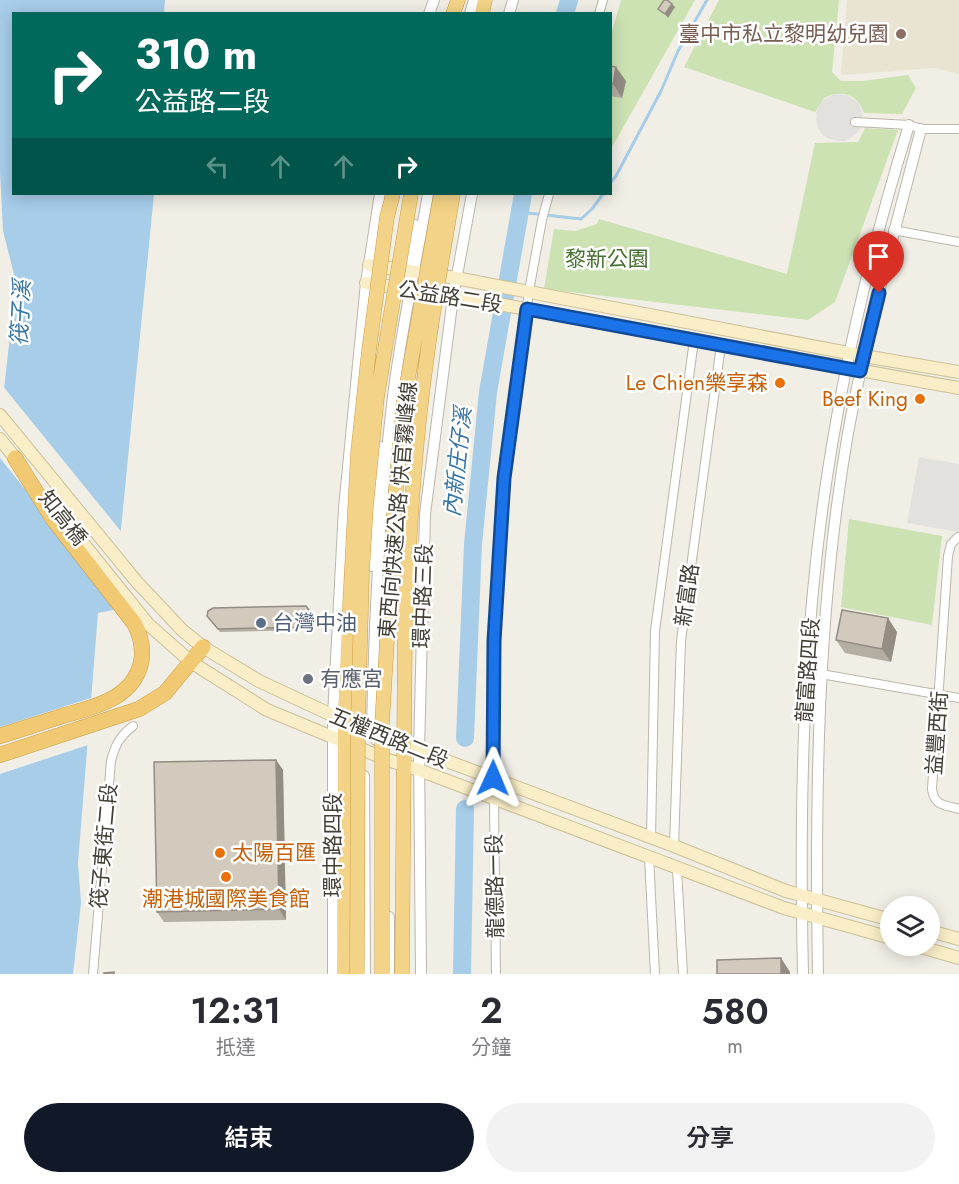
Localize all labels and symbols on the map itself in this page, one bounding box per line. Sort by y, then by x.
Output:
place label: 臺中市私立黎明幼兒園 [679,19,889,49]
marker: 臺中市私立黎明幼兒園 [894,27,908,41]
pin [853,231,904,293]
park label: 黎新公園 [565,244,649,274]
street label: 公益路二段 [396,274,504,320]
water label: 筏子溪 [2,276,38,347]
place label: Le Chien樂享森 [626,368,768,398]
marker: Le Chien樂享森 [773,376,787,390]
street label: 東西向快速公路 快官霧峰線 [372,380,424,640]
place label: Beef King [822,384,908,414]
marker: Beef King [913,392,927,406]
water label: 內新庄仔溪 [435,403,479,518]
street label: 知高橋 [32,484,94,552]
street label: 環中路三段 [406,543,440,649]
street label: 新富路 [668,562,706,628]
place label: 台灣中油 [273,608,357,638]
marker: 台灣中油 [254,616,268,630]
street label: 龍富路四段 [789,617,827,723]
place label: 有應宮 [320,664,383,694]
marker: 有應宮 [301,672,315,686]
street label: 益豐西街 [919,690,955,776]
street label: 五權西路二段 [325,700,453,776]
position arrow [461,746,525,810]
street label: 筏子東街二段 [84,782,124,910]
street label: 環中路四段 [318,793,348,898]
street label: 龍德路一段 [479,833,511,939]
place label: 太陽百匯 [232,838,316,868]
marker: 太陽百匯 [213,846,227,860]
marker: 潮港城國際美食館 [219,870,233,884]
place label: 潮港城國際美食館 [142,884,310,914]

